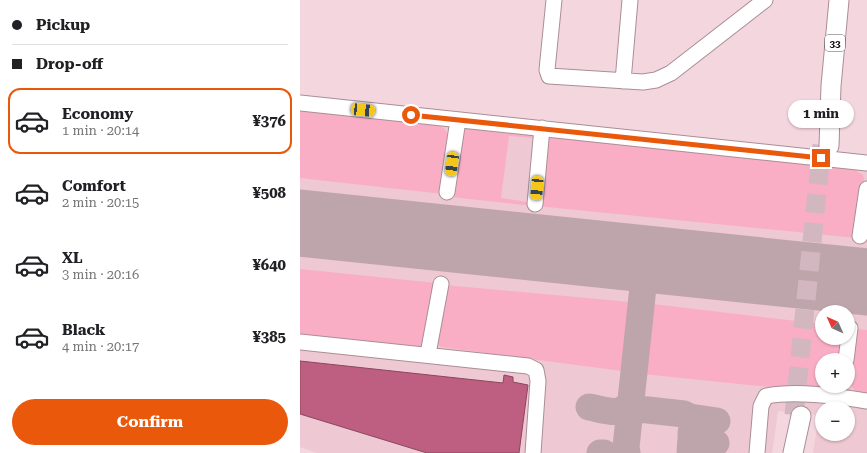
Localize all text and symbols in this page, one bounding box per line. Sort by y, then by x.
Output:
text: Pickup [36,16,90,34]
road number: 33 [825,35,845,51]
text: Drop-off [36,55,103,73]
callout: 1 min [788,100,854,128]
icon: car [14,103,50,139]
car [350,103,376,117]
text: Economy [62,105,133,123]
route start [402,106,420,124]
text: 1 min [803,106,839,121]
text: ¥376 [252,112,286,130]
text: 1 min · 20:14 [62,123,139,138]
route end [812,149,830,167]
car [444,151,460,177]
icon: car [14,175,50,211]
car [530,176,544,200]
text: Comfort [62,177,126,195]
text: ¥508 [252,184,286,202]
text: 2 min · 20:15 [62,195,139,210]
icon: car [14,247,50,283]
text: XL [62,249,83,267]
text: ¥640 [252,256,286,274]
text: 3 min · 20:16 [62,267,139,282]
north arrow [815,305,855,345]
map controls [815,305,855,441]
icon: car [14,319,50,355]
text: Black [62,321,105,339]
text: ¥385 [252,328,286,346]
text: 4 min · 20:17 [62,339,139,354]
button: + [815,353,855,393]
button: Confirm [12,399,288,445]
button: − [815,401,855,441]

